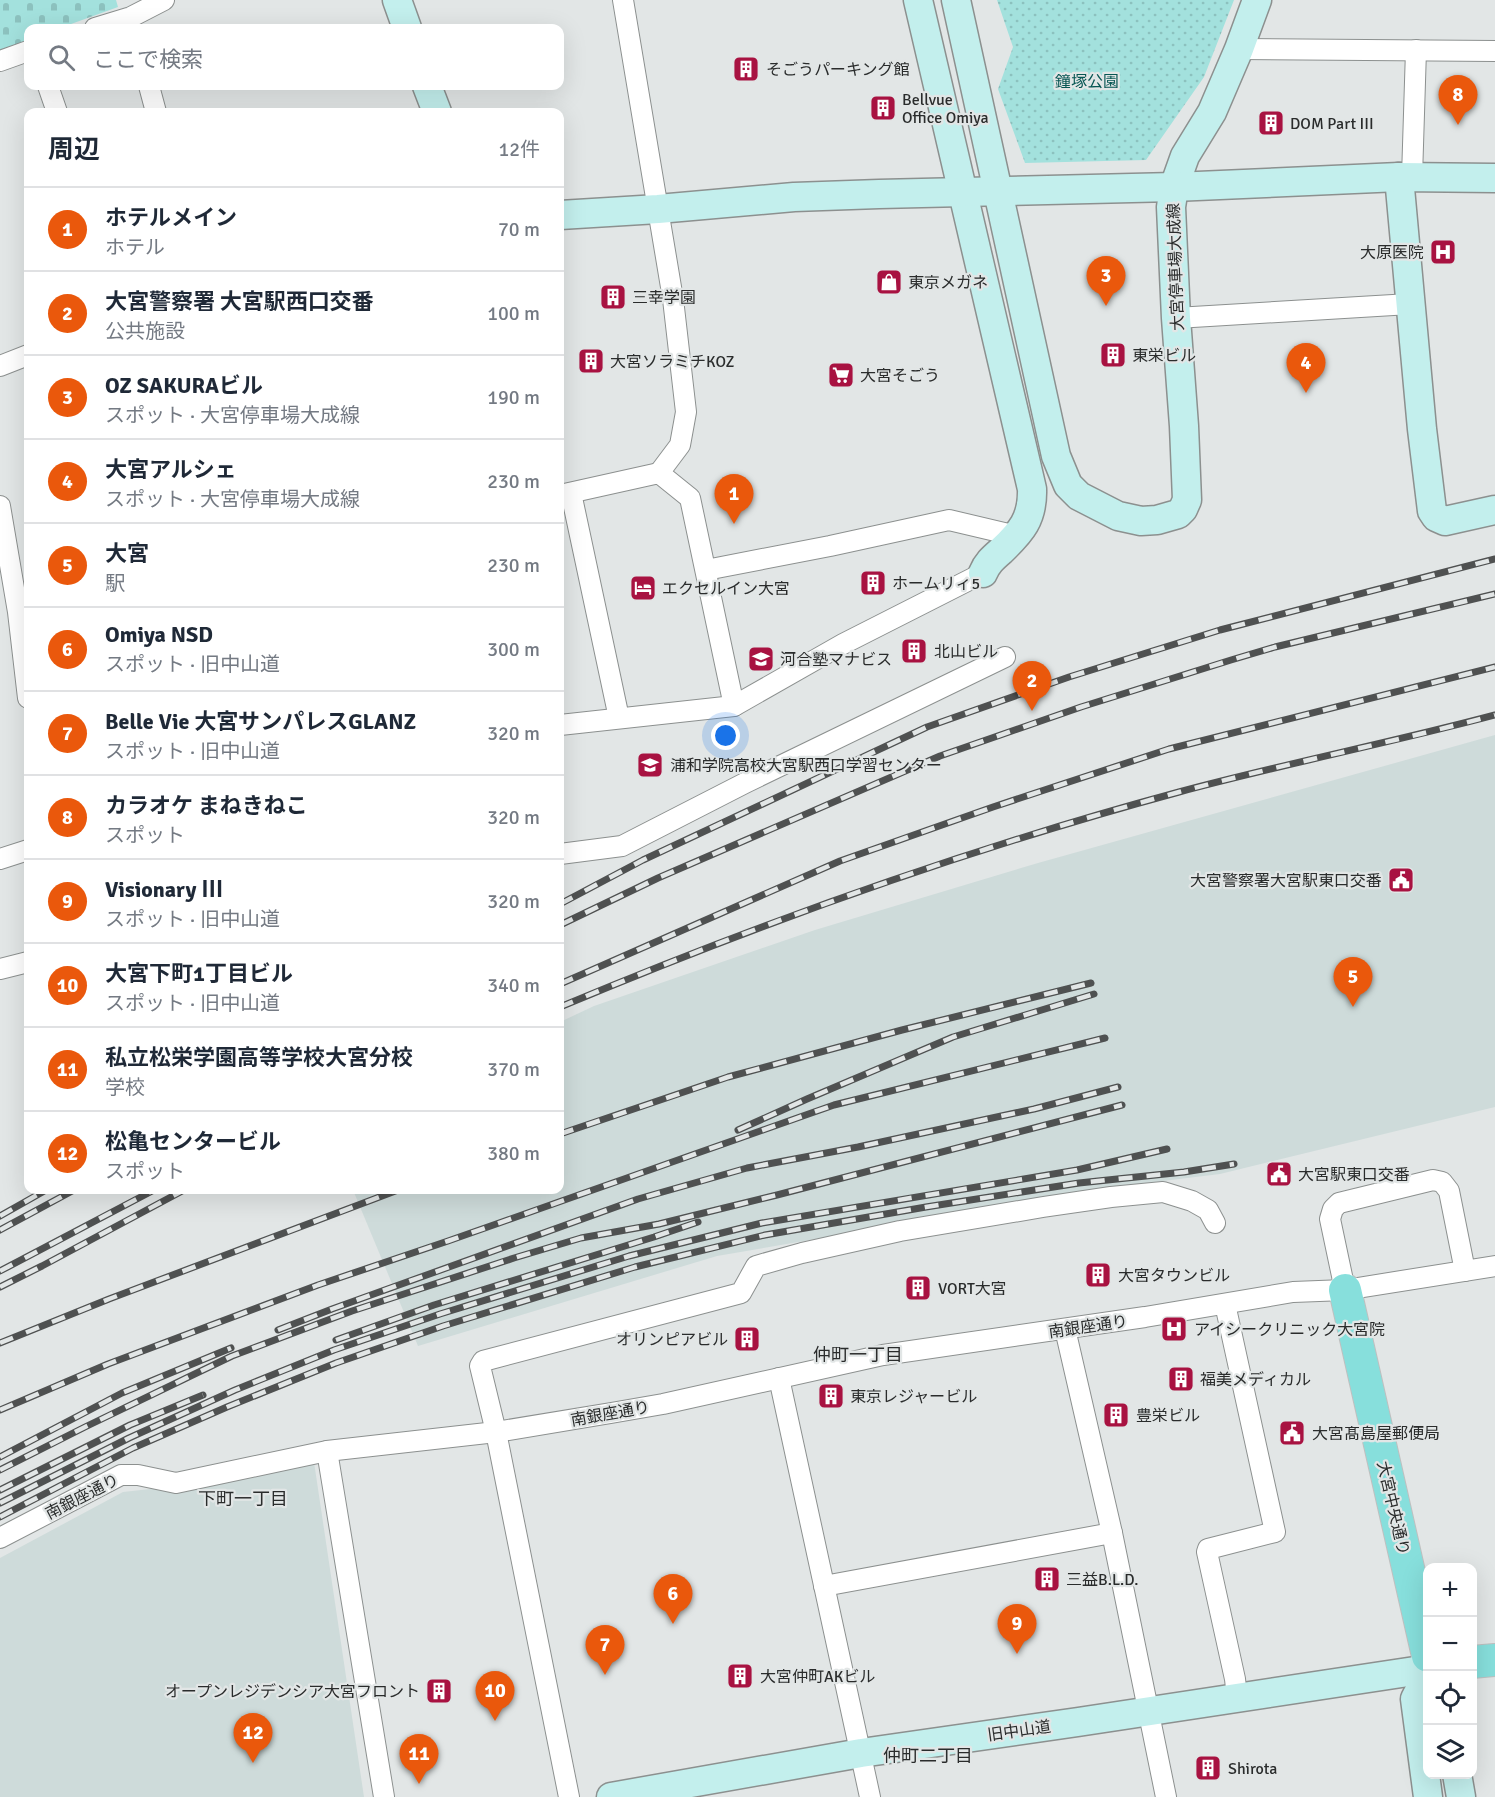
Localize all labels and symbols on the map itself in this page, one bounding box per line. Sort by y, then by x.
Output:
building icon: そごうパーキング館 [731,54,761,84]
place label: そごうパーキング館 [766,60,910,80]
park label: 鐘塚公園 [1055,72,1119,92]
pin: 8 [1438,76,1478,125]
place label: Bellvue Office Omiya [902,90,989,128]
building icon: Bellvue Office Omiya [868,93,898,123]
building icon: DOM Part III [1256,108,1286,138]
place label: DOM Part III [1290,114,1374,134]
street label: 大宮停車場大成線 [1164,203,1188,331]
hospital icon: 大原医院 [1428,237,1458,267]
place label: 大原医院 [1360,243,1424,263]
pin: 3 [1086,256,1126,306]
shop icon: 東京メガネ [874,267,904,297]
place label: 東京メガネ [908,273,988,293]
building icon: 三幸学園 [598,282,628,312]
place label: 三幸学園 [632,288,696,308]
building icon: 東栄ビル [1098,340,1128,370]
pin: 4 [1286,344,1326,393]
building icon: 大宮ソラミチKOZ [576,346,606,376]
place label: 東栄ビル [1132,346,1196,366]
place label: 大宮ソラミチKOZ [610,352,735,372]
supermarket icon: 大宮そごう [826,360,856,390]
place label: 大宮そごう [860,366,940,386]
pin: 1 [714,474,754,524]
building icon: ホームリィ5 [858,568,888,598]
hotel icon: エクセルイン大宮 [628,573,658,603]
place label: ホームリィ5 [892,574,980,594]
place label: エクセルイン大宮 [662,579,790,599]
building icon: 北山ビル [899,636,929,666]
place label: 北山ビル [934,642,998,662]
school or university icon: 河合塾マナビス [746,644,776,674]
place label: 河合塾マナビス [780,650,892,670]
pin: 2 [1012,662,1052,711]
your location [711,721,740,750]
school or university icon: 浦和学院高校大宮駅西口学習センター [635,750,665,780]
place label: 浦和学院高校大宮駅西口学習センター [670,756,942,776]
public building icon: 大宮警察署大宮駅東口交番 [1386,865,1416,895]
place label: 大宮警察署大宮駅東口交番 [1190,871,1382,891]
pin: 5 [1334,958,1372,1007]
public building icon: 大宮駅東口交番 [1264,1159,1294,1189]
place label: 大宮駅東口交番 [1298,1165,1410,1185]
building icon: 大宮タウンビル [1083,1260,1113,1290]
place label: 大宮タウンビル [1118,1266,1230,1286]
building icon: VORT大宮 [903,1273,933,1303]
place label: VORT大宮 [938,1279,1007,1299]
street label: 南銀座通り [1047,1312,1129,1342]
hospital icon: アイシークリニック大宮院 [1159,1314,1189,1344]
place label: アイシークリニック大宮院 [1194,1320,1385,1340]
building icon: オリンピアビル [732,1324,762,1354]
place label: オリンピアビル [616,1330,728,1350]
district label: 仲町一丁目 [813,1344,903,1366]
building icon: 福美メディカル [1166,1364,1196,1394]
place label: 福美メディカル [1200,1370,1311,1390]
building icon: 東京レジャービル [816,1381,846,1411]
place label: 東京レジャービル [850,1387,977,1407]
street label: 南銀座通り [569,1397,651,1431]
building icon: 豊栄ビル [1101,1400,1131,1430]
place label: 豊栄ビル [1136,1406,1200,1426]
public building icon: 大宮髙島屋郵便局 [1277,1418,1307,1448]
place label: 大宮髙島屋郵便局 [1312,1424,1440,1444]
street label: 大宮中央通り [1372,1459,1414,1557]
street label: 南銀座通り [42,1470,123,1524]
district label: 下町一丁目 [198,1488,288,1510]
building icon: 三益B.L.D. [1032,1564,1062,1594]
place label: 三益B.L.D. [1066,1570,1138,1590]
pin: 6 [654,1574,692,1624]
pin: 9 [998,1604,1036,1654]
pin: 7 [586,1626,624,1675]
building icon: 大宮仲町AKビル [725,1661,755,1691]
place label: 大宮仲町AKビル [760,1667,875,1687]
pin: 10 [476,1672,514,1721]
building icon: オープンレジデンシア大宮フロント [424,1676,454,1706]
place label: オープンレジデンシア大宮フロント [165,1682,420,1702]
pin: 12 [234,1714,272,1763]
street label: 旧中山道 [986,1717,1052,1745]
pin: 11 [400,1734,438,1784]
district label: 仲町二丁目 [883,1745,973,1767]
building icon: Shirota [1193,1753,1223,1783]
place label: Shirota [1228,1759,1277,1779]

